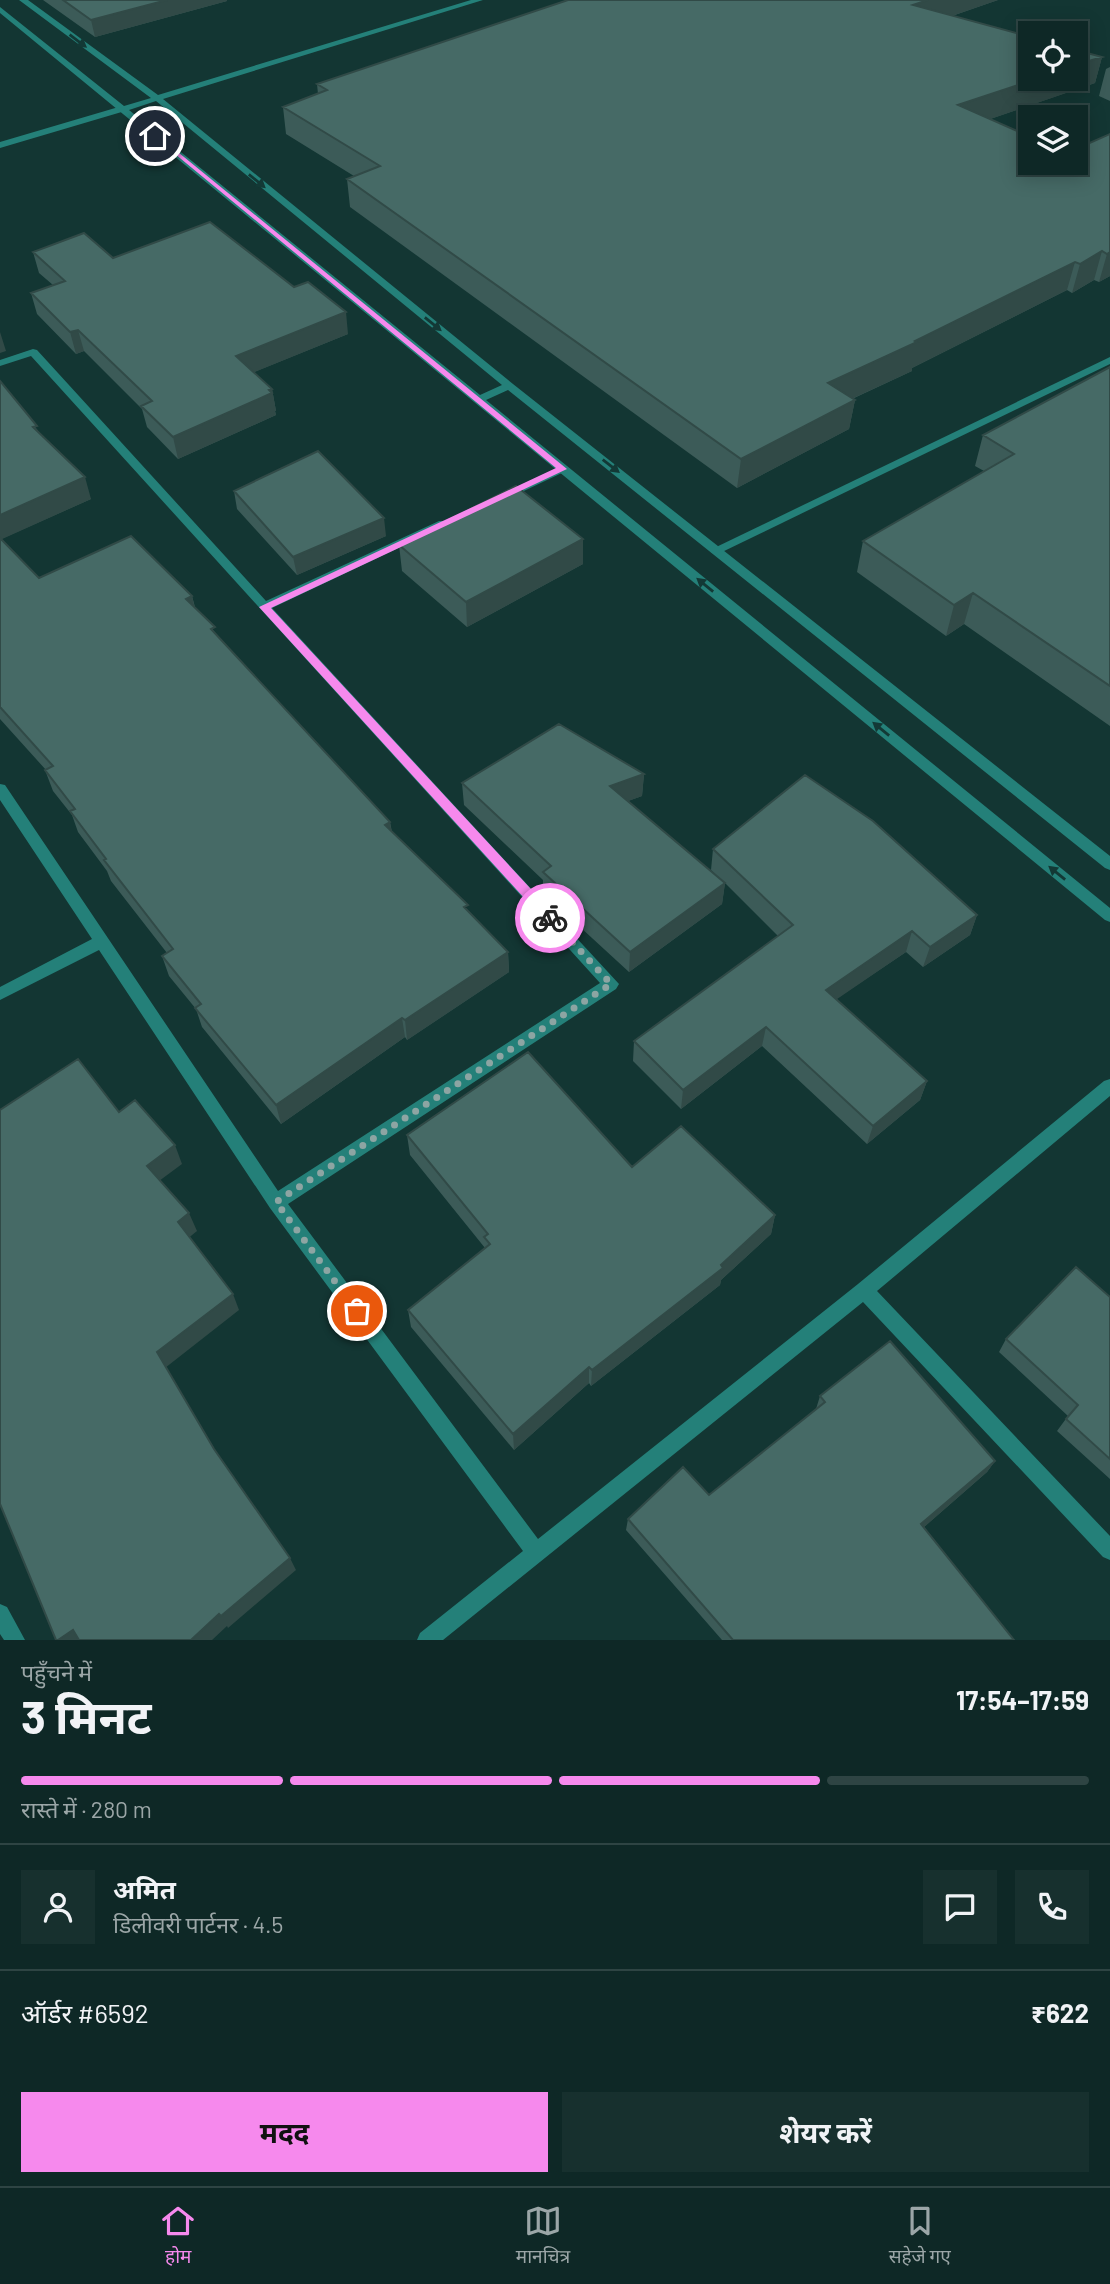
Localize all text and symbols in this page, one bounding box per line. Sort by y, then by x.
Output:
map controls [1018,21,1088,175]
button: locate [1018,21,1088,91]
one-way arrow [68,34,86,49]
button: layers [1018,105,1088,175]
pin [125,106,185,166]
icon: home [136,117,174,155]
one-way arrow [248,173,266,188]
one-way arrow [424,317,442,332]
one-way arrow [602,459,620,473]
one-way arrow [696,578,713,593]
one-way arrow [872,722,889,737]
one-way arrow [1049,866,1066,881]
courier [515,883,585,953]
icon: bike [531,899,569,937]
pin [327,1281,387,1341]
icon: bag [338,1292,376,1330]
text: पहुँचने में [21,1658,92,1686]
text: 17:54–17:59 [956,1684,1089,1715]
text: 3 मिनट [21,1688,152,1743]
text: रास्ते में · 280 m [21,1795,152,1823]
button: person [21,1870,95,1944]
button: chat [923,1870,997,1944]
button: phone [1015,1870,1089,1944]
text: अमित [113,1873,176,1904]
text: डिलीवरी पार्टनर · 4.5 [113,1910,283,1938]
text: ऑर्डर #6592 [21,1997,149,2028]
text: ₹622 [1031,1997,1089,2028]
button: मदद [21,2092,548,2172]
button: शेयर करें [562,2092,1089,2172]
tab: होम [159,2202,197,2271]
tab: मानचित्र [516,2202,570,2271]
tab: सहेजे गए [889,2202,951,2271]

